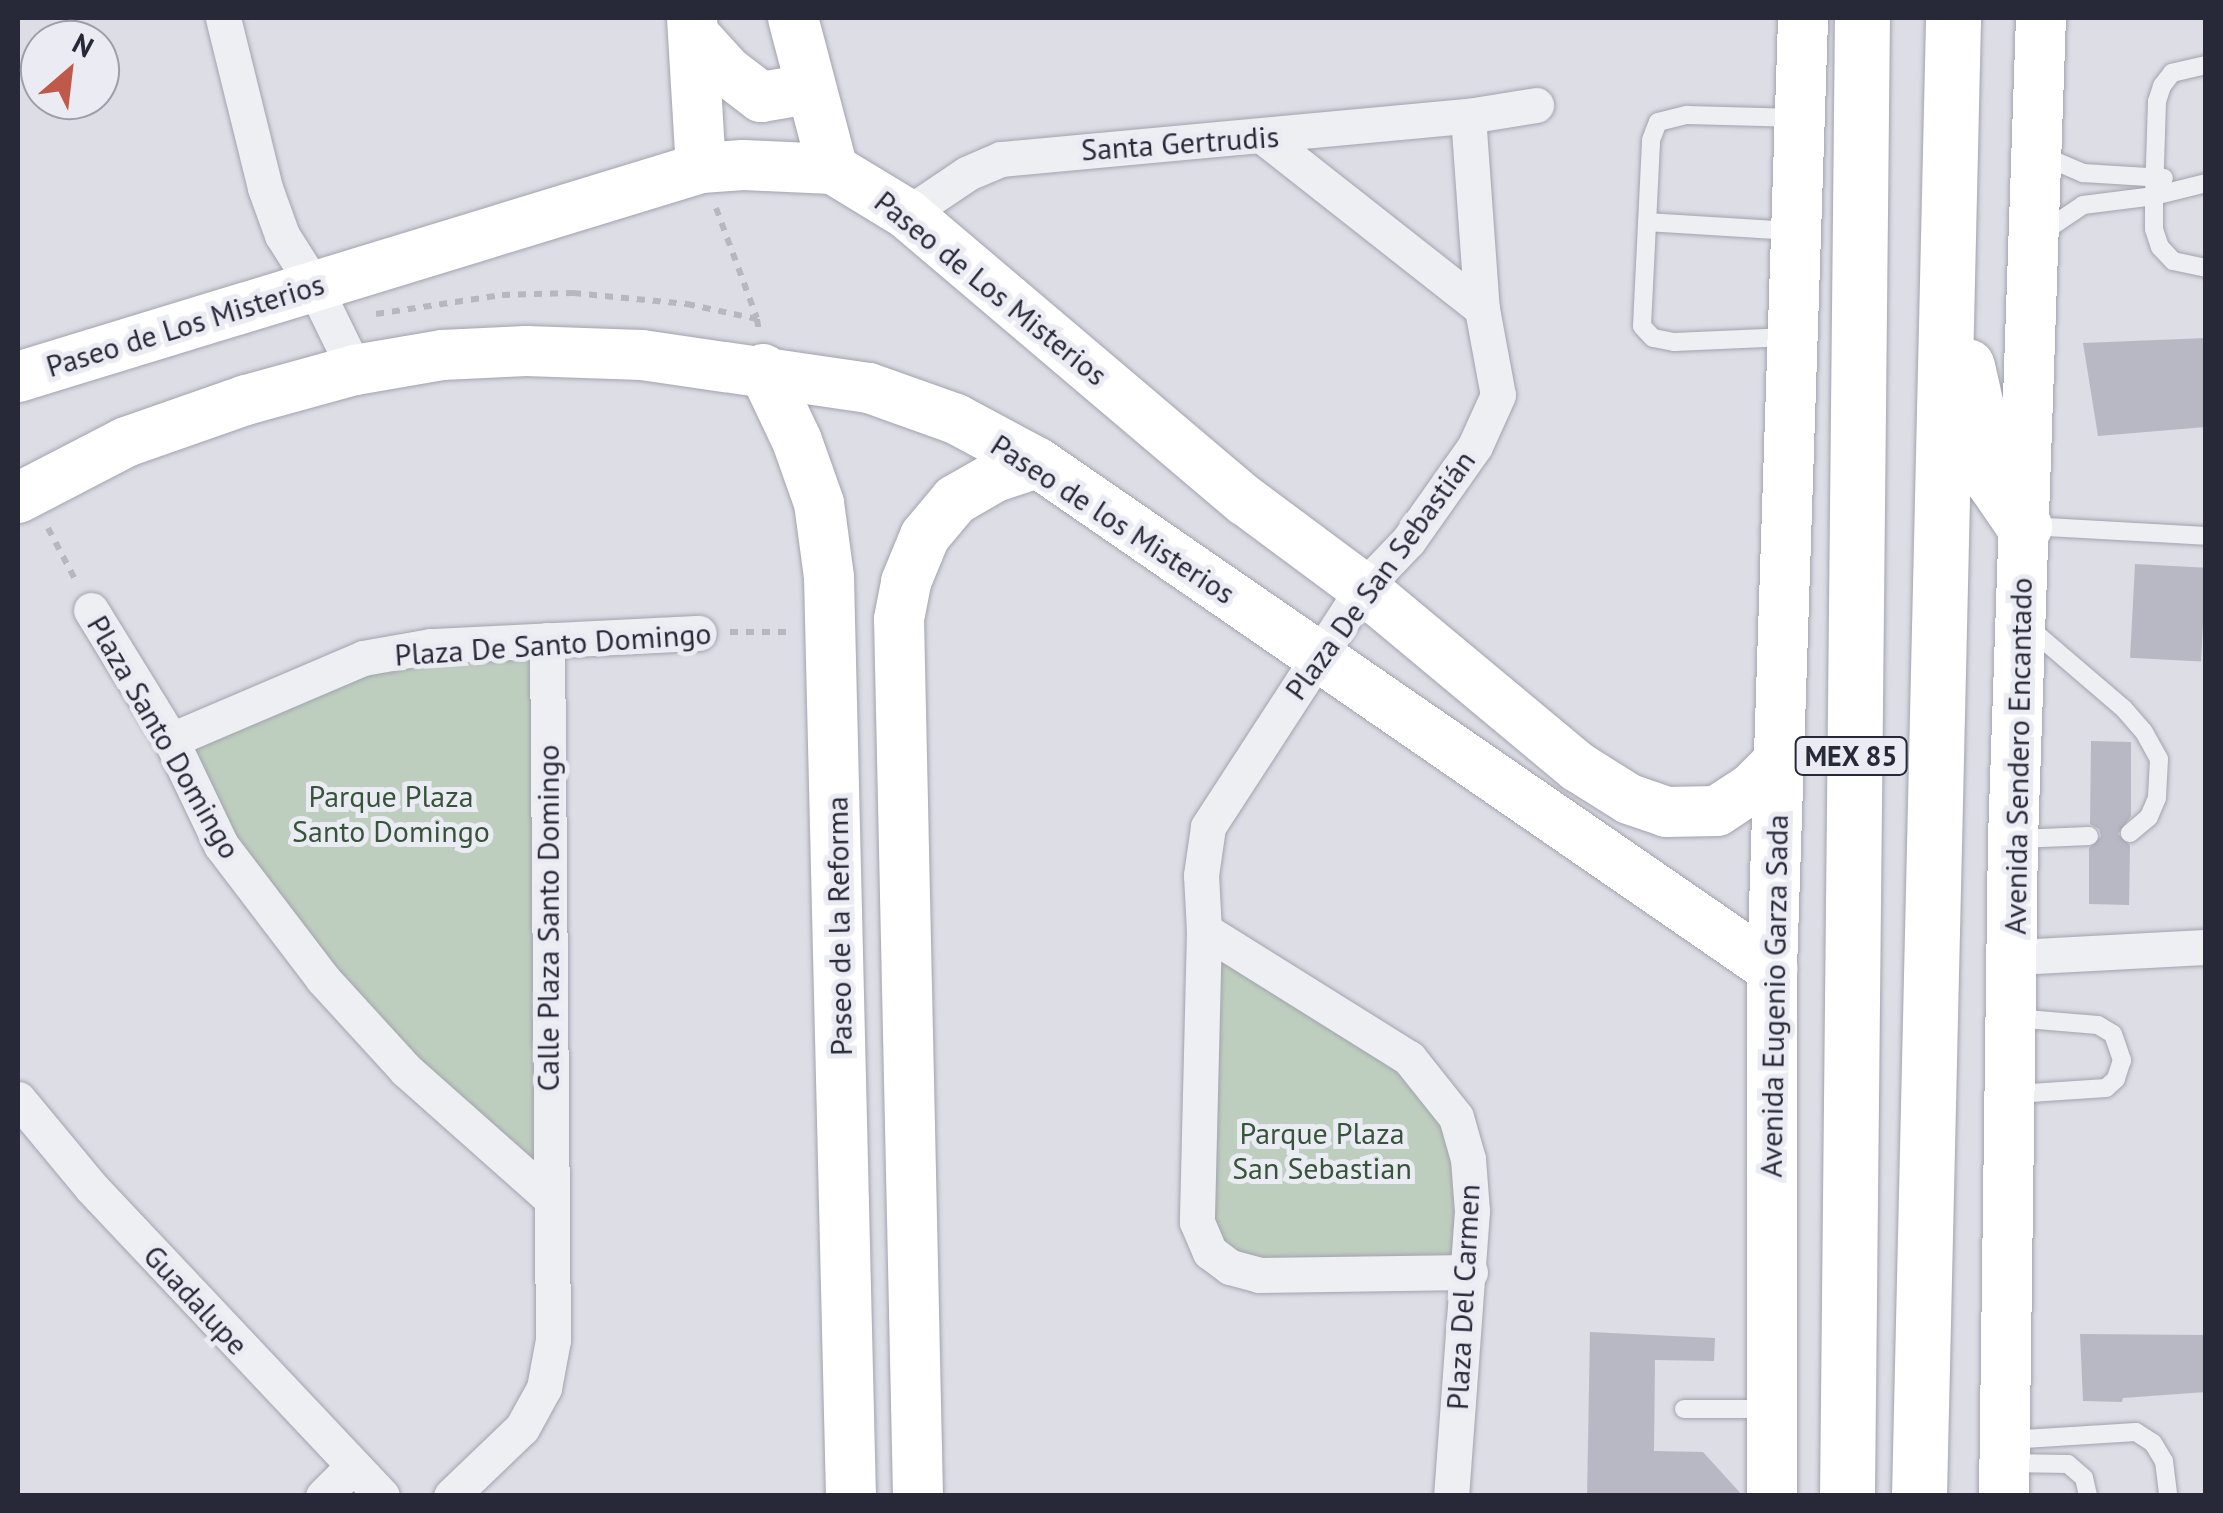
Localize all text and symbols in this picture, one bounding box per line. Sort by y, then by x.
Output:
north arrow [20,20,120,120]
text: N [67,24,100,65]
street label: Santa Gertrudis [1080,118,1280,168]
street label: Paseo de Los Misterios [868,183,1114,393]
street label: Paseo de Los Misterios [42,266,328,384]
street label: Paseo de los Misterios [984,427,1242,611]
street label: Plaza De San Sebastián [1278,443,1482,707]
street label: Avenida Sendero Encantado [1997,577,2039,935]
street label: Plaza Santo Domingo [80,609,248,865]
street label: Plaza De Santo Domingo [393,615,713,673]
road number: MEX 85 [1794,733,1908,779]
street label: Calle Plaza Santo Domingo [530,745,566,1091]
park label: Parque Plaza Santo Domingo [292,778,490,848]
street label: Paseo de la Reforma [819,796,859,1056]
street label: Avenida Eugenio Garza Sada [1753,814,1795,1178]
park label: Parque Plaza San Sebastian [1232,1115,1412,1186]
street label: Plaza Del Carmen [1439,1183,1487,1411]
street label: Guadalupe [136,1238,256,1362]

